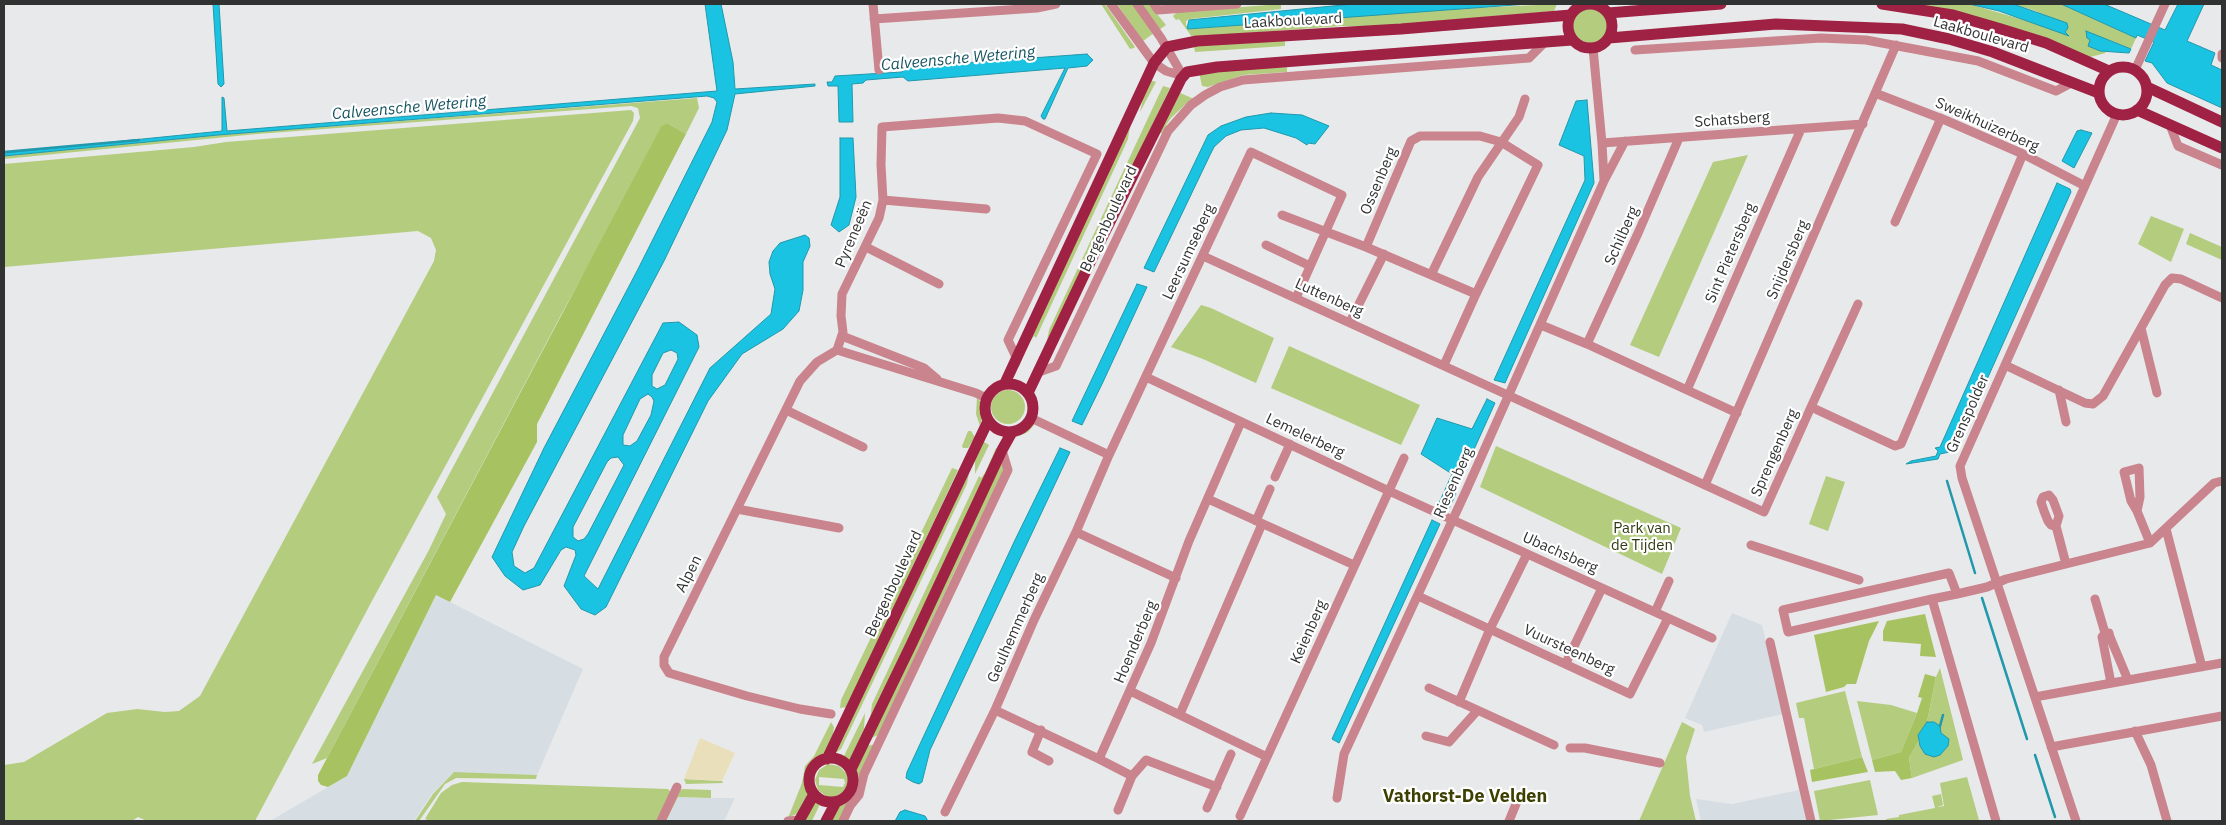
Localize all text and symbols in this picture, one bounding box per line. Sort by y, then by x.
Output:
street label: Laakboulevard [1243,9,1343,33]
street label: Laakboulevard [1931,13,2031,57]
water label: Calveensche Wetering [880,43,1036,75]
water label: Calveensche Wetering [331,92,487,124]
street label: Sweikhuizerberg [1932,94,2042,156]
street label: Schatsberg [1694,108,1770,132]
street label: Ossenberg [1357,144,1401,218]
street label: Bergenboulevard [1077,163,1141,275]
street label: Pyreneeën [832,197,876,271]
street label: Sint Pietersberg [1702,200,1760,306]
street label: Leersumseberg [1159,201,1219,303]
street label: Schilberg [1601,204,1643,268]
street label: Snijdersberg [1763,218,1813,302]
street label: Luttenberg [1292,275,1366,321]
street label: Grenspolder [1943,372,1993,456]
street label: Sprengenberg [1748,406,1802,500]
street label: Lemelerberg [1263,410,1347,462]
street label: Riesenberg [1430,445,1478,521]
park label: Park van de Tijden [1611,520,1673,555]
street label: Bergenboulevard [862,528,926,640]
street label: Ubachsberg [1520,528,1600,578]
street label: Alpen [672,552,706,596]
street label: Geulhemmerberg [984,570,1048,686]
street label: Keienberg [1287,597,1331,667]
street label: Hoenderberg [1110,598,1162,686]
street label: Vuursteenberg [1520,621,1618,679]
district label: Vathorst-De Velden [1383,786,1547,808]

